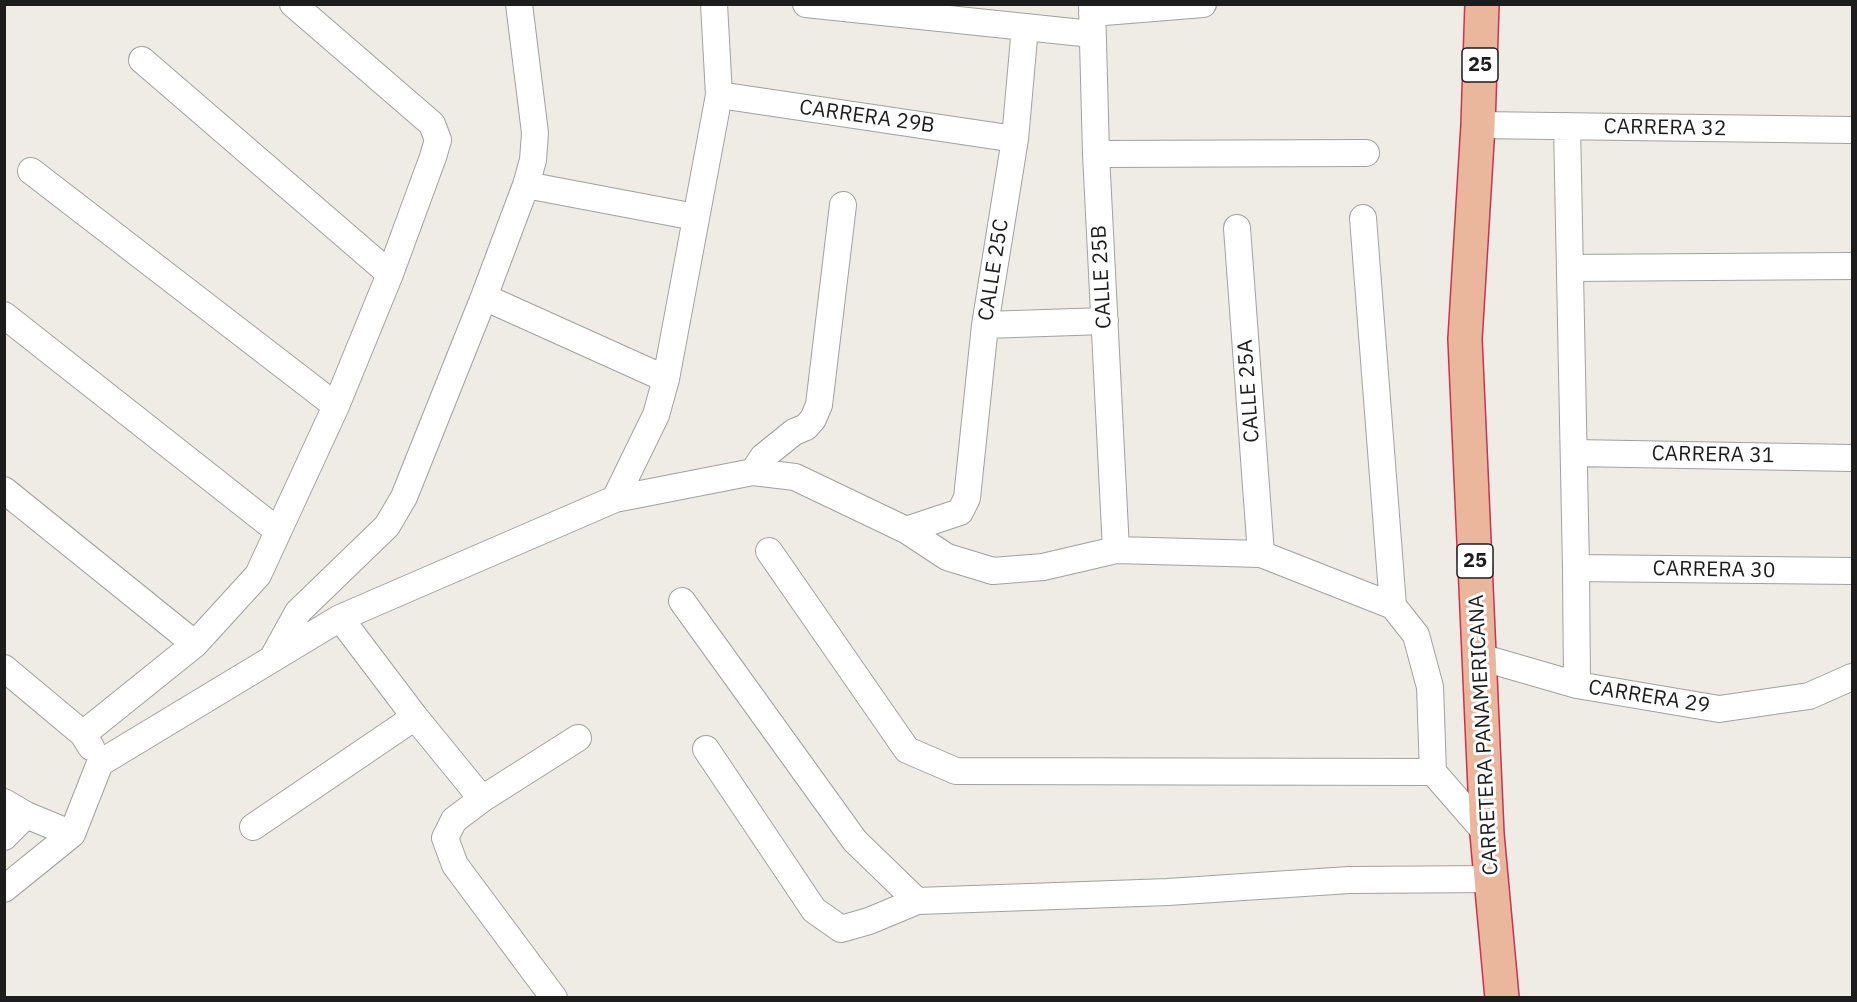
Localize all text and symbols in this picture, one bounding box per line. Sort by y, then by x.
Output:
road number: 25 [1462,48,1498,82]
street label: CARRERA 29B [798,95,936,139]
street label: CARRERA 32 [1603,114,1727,142]
street label: CALLE 25C [974,217,1014,323]
street label: CALLE 25B [1087,225,1117,329]
street label: CALLE 25A [1233,339,1265,443]
street label: CARRERA 31 [1651,441,1775,469]
road number: 25 [1457,544,1493,578]
street label: CARRERA 30 [1652,556,1776,584]
street label: CARRETERA PANAMERICANA [1464,594,1504,876]
street label: CARRERA 29 [1586,675,1712,719]

